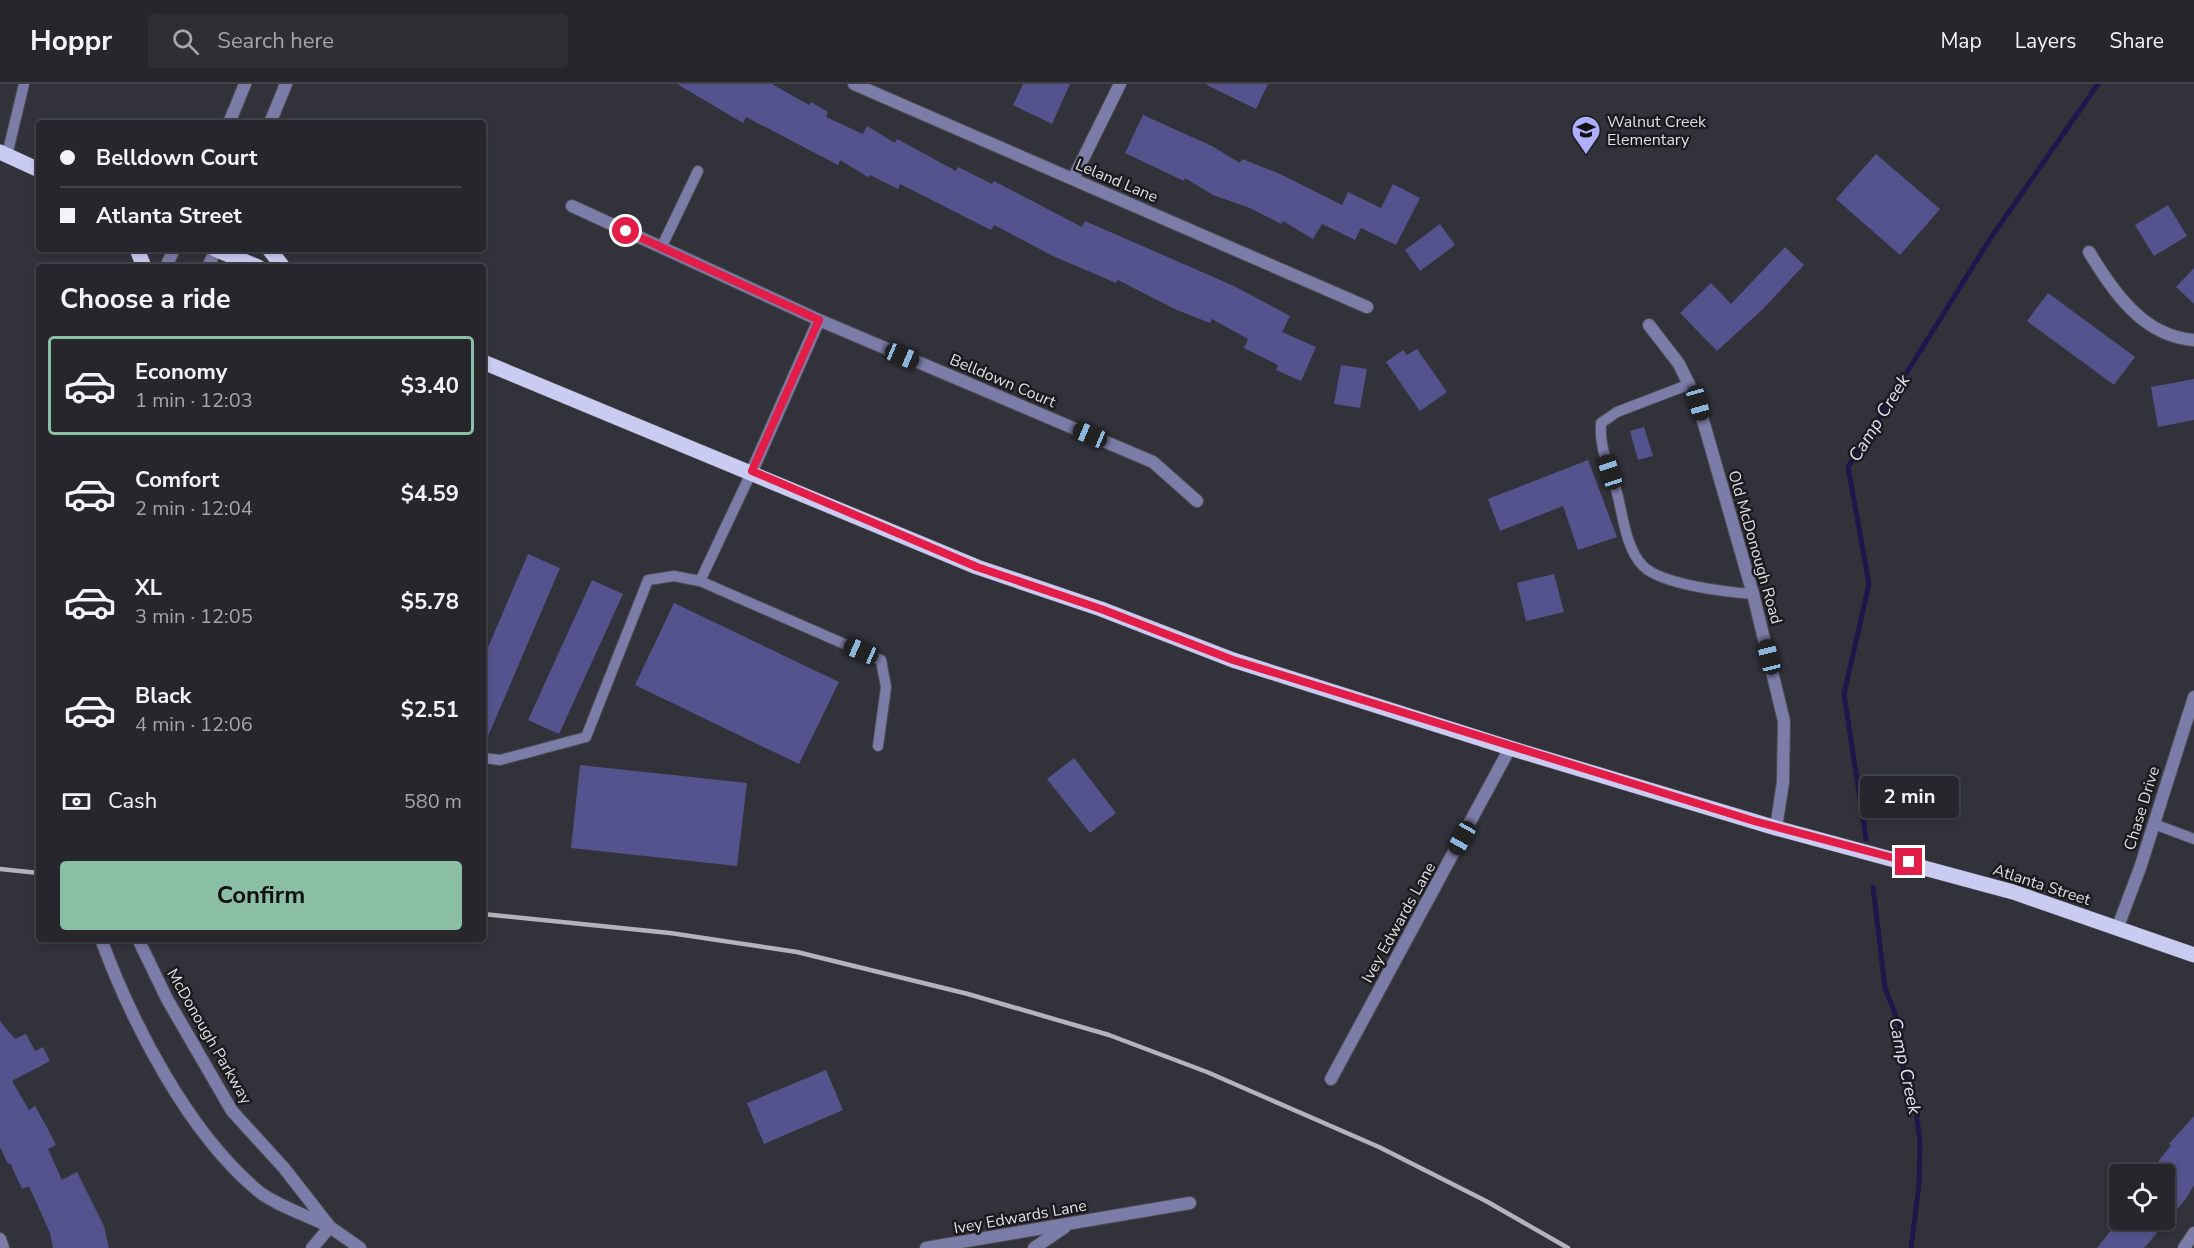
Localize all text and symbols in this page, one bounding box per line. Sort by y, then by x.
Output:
search box [148,14,568,68]
text: Hoppr [30,22,112,60]
icon: search [169,25,202,58]
text: Search here [217,26,334,56]
text: Map [1940,27,1982,55]
text: Layers [2015,27,2076,55]
text: Share [2109,27,2164,55]
place label: Walnut Creek Elementary [1607,111,1707,151]
school or university icon: Walnut Creek Elementary [1570,114,1602,156]
text: Belldown Court [96,143,257,173]
street label: Leland Lane [1072,154,1161,208]
text: Atlanta Street [96,201,242,231]
route start [612,217,639,244]
text: Choose a ride [60,281,231,318]
car [882,341,922,371]
street label: Belldown Court [946,349,1059,413]
text: Economy [135,357,227,387]
icon: car [63,359,117,413]
water label: Camp Creek [1843,369,1916,466]
text: $3.40 [401,371,459,401]
car [1684,383,1712,423]
text: 1 min · 12:03 [135,387,253,414]
car [1070,420,1110,450]
car [1596,452,1624,492]
text: Comfort [135,465,219,495]
icon: car [63,467,117,521]
street label: Old McDonough Road [1723,468,1788,627]
text: $4.59 [401,479,459,509]
text: 2 min · 12:04 [135,495,253,522]
text: XL [135,573,162,603]
icon: car [63,575,117,629]
text: $5.78 [401,587,459,617]
text: 3 min · 12:05 [135,603,253,630]
car [841,635,881,667]
car [1756,637,1782,677]
text: Black [135,681,191,711]
icon: car [63,683,117,737]
text: $2.51 [401,695,459,725]
text: 4 min · 12:06 [135,711,253,738]
street label: Chase Drive [2119,764,2165,853]
callout: 2 min [1860,775,1958,817]
text: 2 min [1884,783,1935,810]
icon: cash [60,785,93,818]
text: Cash [108,786,157,816]
text: 580 m [404,788,462,815]
car [1445,818,1479,858]
route end [1895,848,1922,875]
street label: Ivey Edwards Lane [1357,858,1441,987]
street label: Atlanta Street [1990,859,2094,911]
button: Confirm [60,861,462,930]
street label: McDonough Parkway [161,965,257,1109]
water label: Camp Creek [1883,1015,1927,1118]
map controls [2109,1164,2175,1230]
button: locate [2109,1164,2175,1230]
street label: Ivey Edwards Lane [952,1194,1088,1240]

